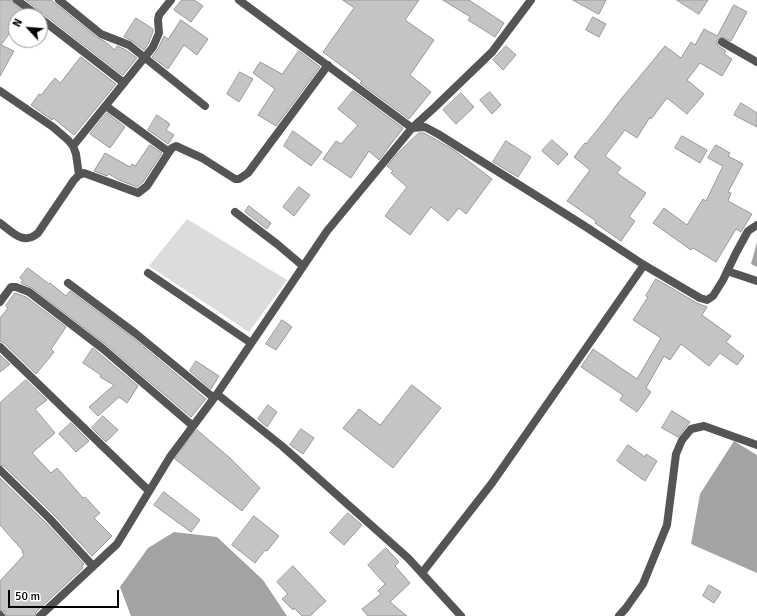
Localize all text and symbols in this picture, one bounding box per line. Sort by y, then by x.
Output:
north arrow [8,8,48,48]
text: N [10,17,25,29]
scale bar [10,582,121,608]
text: 50 m [15,589,40,604]

